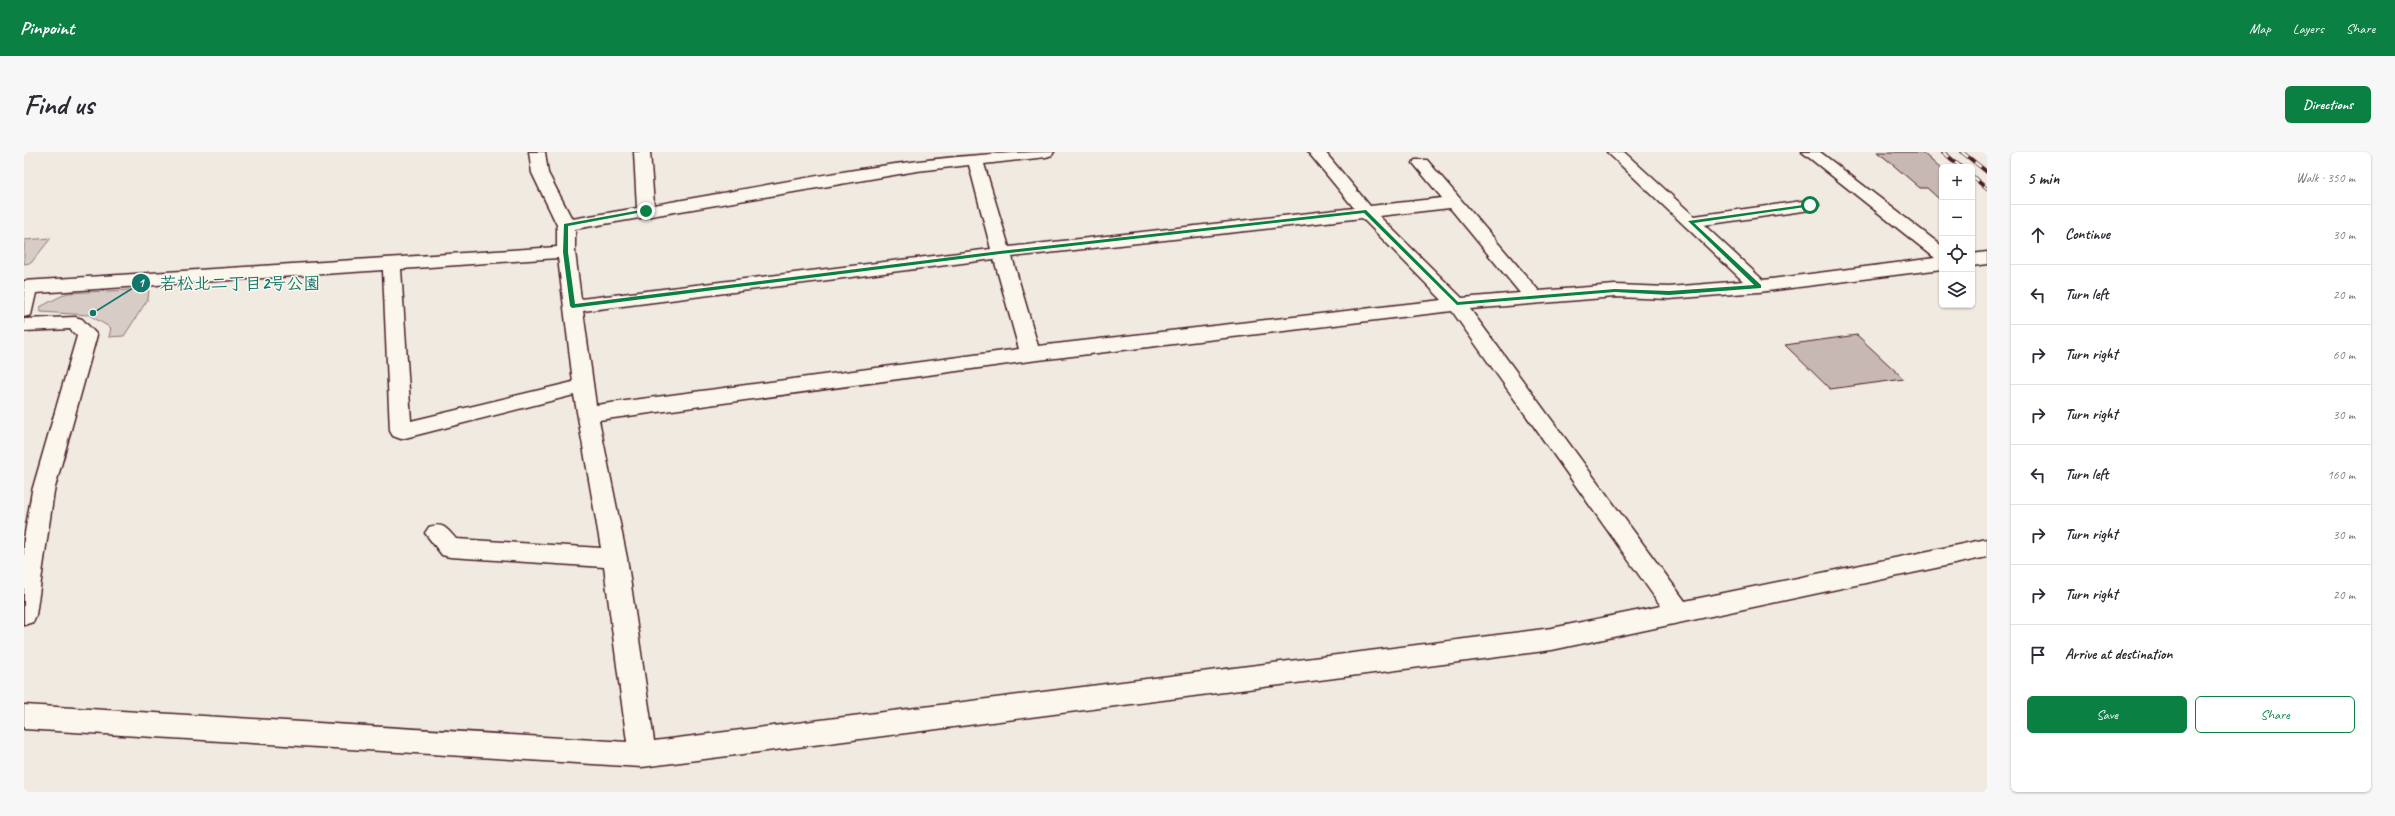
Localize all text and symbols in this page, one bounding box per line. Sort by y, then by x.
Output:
text: Pinpoint [20,16,74,40]
text: Map [2249,20,2271,37]
text: Layers [2293,20,2324,37]
text: Share [2346,20,2375,37]
button: Directions [2285,86,2371,123]
text: Find us [24,87,94,122]
map controls [1939,164,1975,308]
button: + [1939,164,1975,200]
text: 5 min [2027,168,2059,189]
text: Walk · 350 m [2296,170,2355,186]
route start [1801,196,1819,214]
button: − [1939,200,1975,236]
route end [637,202,655,220]
icon: ahead [2027,224,2049,246]
text: Continue [2065,225,2110,244]
text: 30 m [2333,227,2355,243]
button: locate [1939,236,1975,272]
callout: 若松北二丁目2号公園 [131,268,328,297]
button: layers [1939,272,1975,308]
text: 若松北二丁目2号公園 [160,273,320,294]
text: 1 [138,275,145,291]
icon: left [2027,284,2049,306]
text: Turn left [2065,285,2108,304]
text: 20 m [2333,287,2355,303]
icon: right [2027,344,2049,366]
text: Turn right [2065,345,2118,364]
text: 60 m [2333,347,2355,363]
icon: right [2027,404,2049,426]
text: Turn right [2065,405,2118,424]
text: 30 m [2333,407,2355,423]
icon: left [2027,464,2049,486]
text: Turn left [2065,465,2108,484]
text: 160 m [2327,467,2355,483]
icon: right [2027,524,2049,546]
text: Turn right [2065,525,2118,544]
text: 30 m [2333,527,2355,543]
icon: right [2027,584,2049,606]
text: Turn right [2065,585,2118,604]
text: 20 m [2333,587,2355,603]
icon: arrive [2027,644,2049,666]
text: Arrive at destination [2065,645,2172,664]
button: Save [2027,696,2187,733]
button: Share [2195,696,2355,733]

